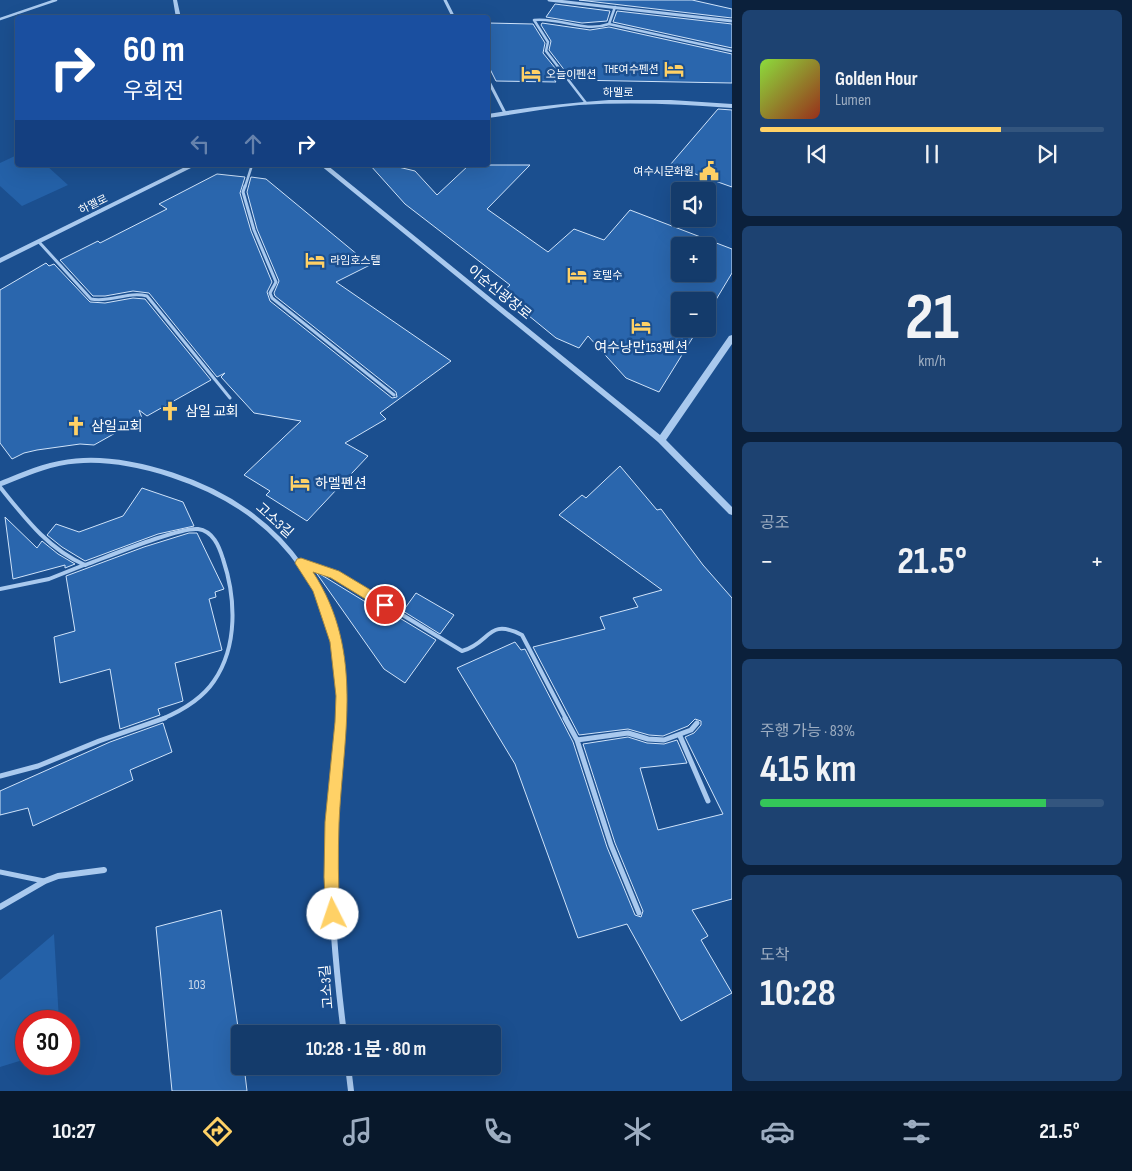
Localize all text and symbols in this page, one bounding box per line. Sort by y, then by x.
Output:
text: 60 m [123,29,185,72]
icon: right [40,35,105,100]
hotel icon: THE여수펜션 [663,58,685,80]
hotel icon: 오늘이펜션 [520,63,542,85]
place label: THE여수펜션 [604,63,659,76]
place label: 오늘이펜션 [546,68,597,81]
text: Golden Hour [835,68,918,91]
text: 우회전 [123,78,184,105]
street label: 하멜로 [603,86,633,99]
text: Lumen [835,91,871,110]
icon: left [186,130,214,158]
icon: ahead [239,130,267,158]
icon: right [292,130,320,158]
icon: previous [803,140,831,168]
icon: pause [918,140,946,168]
icon: next [1033,140,1061,168]
public building icon: 여수시문화원 [698,160,720,182]
place label: 여수시문화원 [633,165,694,178]
map controls [671,182,716,337]
button: sound [671,182,716,227]
street label: 하멜로 [77,192,110,217]
button: + [671,237,716,282]
hotel icon: 라임호스텔 [304,249,326,271]
place label: 라임호스텔 [330,254,381,267]
street label: 이순신광장로 [464,261,535,323]
hotel icon: 호텔수 [566,264,588,286]
place label: 호텔수 [592,269,622,282]
text: 21 [905,280,959,358]
button: − [671,292,716,337]
hotel icon: 여수낭만153펜션 [630,315,652,337]
place label: 여수낭만153펜션 [594,339,688,356]
text: km/h [918,352,946,371]
church icon: 삼일 교회 [159,400,181,422]
place label: 삼일 교회 [185,403,239,420]
church icon: 삼일교회 [65,415,87,437]
place label: 삼일교회 [91,418,143,435]
hotel icon: 하멜펜션 [289,472,311,494]
place label: 하멜펜션 [315,475,367,492]
street label: 고소3길 [252,499,297,542]
text: 공조 [760,514,789,533]
text: 21.5° [897,539,967,584]
text: − [760,545,774,578]
text: + [1090,545,1104,578]
pin [364,584,406,626]
icon: arrive [371,591,399,619]
text: 주행 가능 · 83% [760,722,855,741]
text: 415 km [760,747,857,792]
position arrow [306,887,358,939]
text: 도착 [760,946,789,965]
street label: 고소3길 [316,964,337,1010]
text: 10:28 [760,971,836,1016]
house number: 103 [188,976,206,993]
speed limit sign: 30 [15,1010,80,1075]
text: 10:28 · 1 분 · 80 m [306,1038,426,1061]
icon: directions [200,1114,235,1149]
icon: music [340,1114,375,1149]
icon: phone [480,1114,515,1149]
icon: climate [620,1114,655,1149]
icon: car [760,1114,795,1149]
icon: filters [899,1114,934,1149]
text: 10:27 [52,1118,95,1145]
text: 21.5° [1039,1118,1080,1145]

